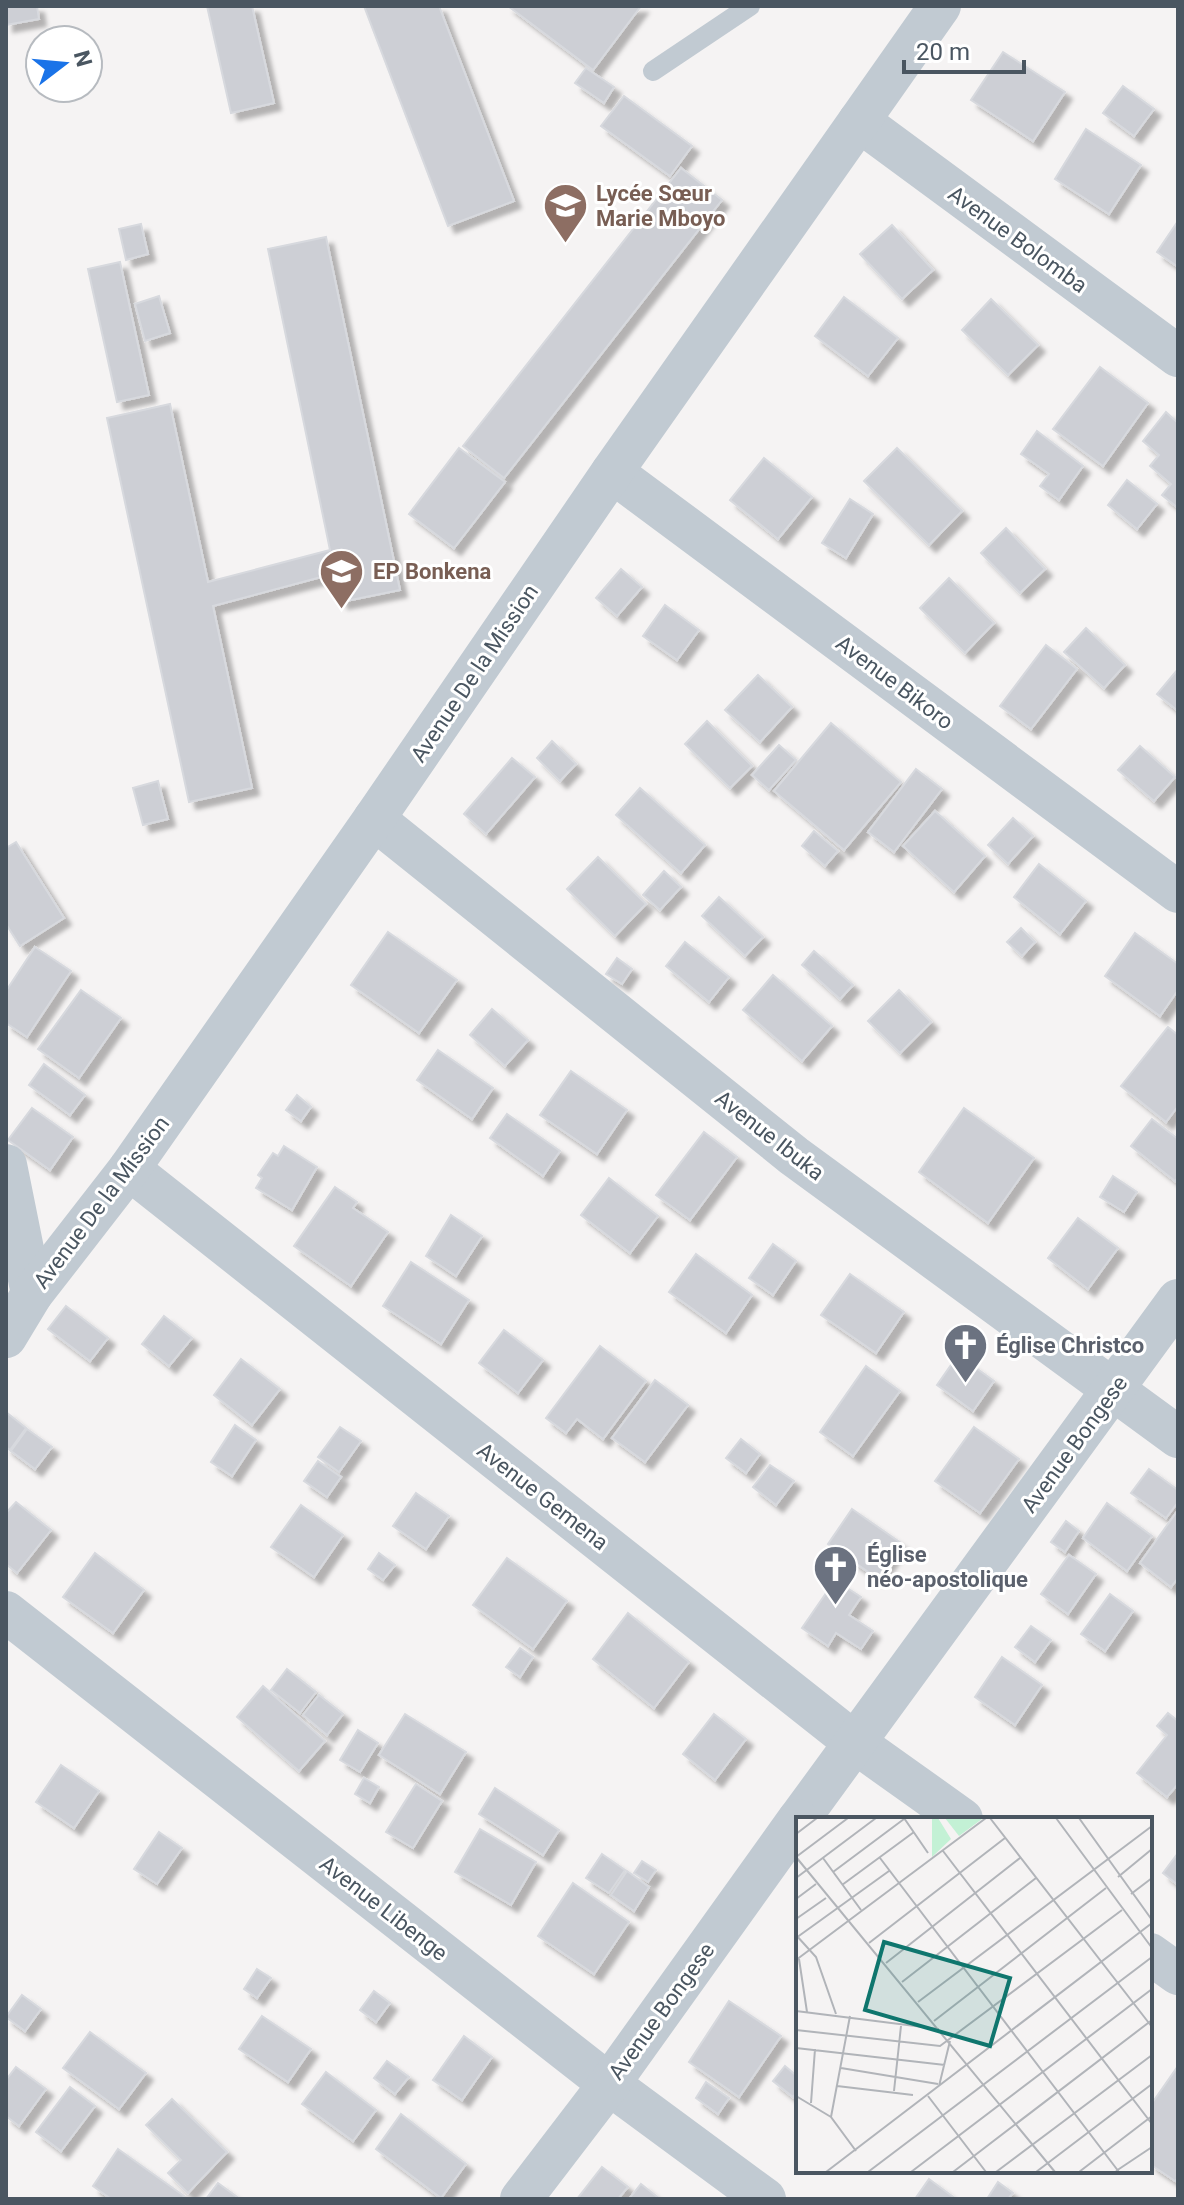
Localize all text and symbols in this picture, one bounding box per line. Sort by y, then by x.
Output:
north arrow [24,24,104,104]
scale bar [904,24,1024,74]
text: 20 m [916,38,970,66]
text: N [69,48,97,70]
place label: Lycée Sœur Marie Mboyo [596,181,726,231]
street label: Avenue Bolomba [944,181,1092,298]
school or university icon: Lycée Sœur Marie Mboyo [541,182,589,245]
school or university icon: EP Bonkena [318,547,366,610]
place label: EP Bonkena [373,559,492,584]
street label: Avenue De la Mission [406,580,543,767]
street label: Avenue Bikoro [831,630,958,734]
street label: Avenue Ibuka [710,1085,829,1186]
street label: Avenue De la Mission [29,1111,174,1293]
church icon: Église Christco [941,1321,989,1384]
place label: Église Christco [996,1333,1144,1358]
street label: Avenue Bongese [1016,1371,1132,1518]
street label: Avenue Gemena [472,1438,613,1555]
place label: Église néo-apostolique [867,1542,1028,1592]
church icon: Église néo-apostolique [812,1543,860,1606]
inset map [796,1817,1152,2173]
street label: Avenue Libenge [315,1851,452,1966]
street label: Avenue Bongese [603,1938,719,2085]

